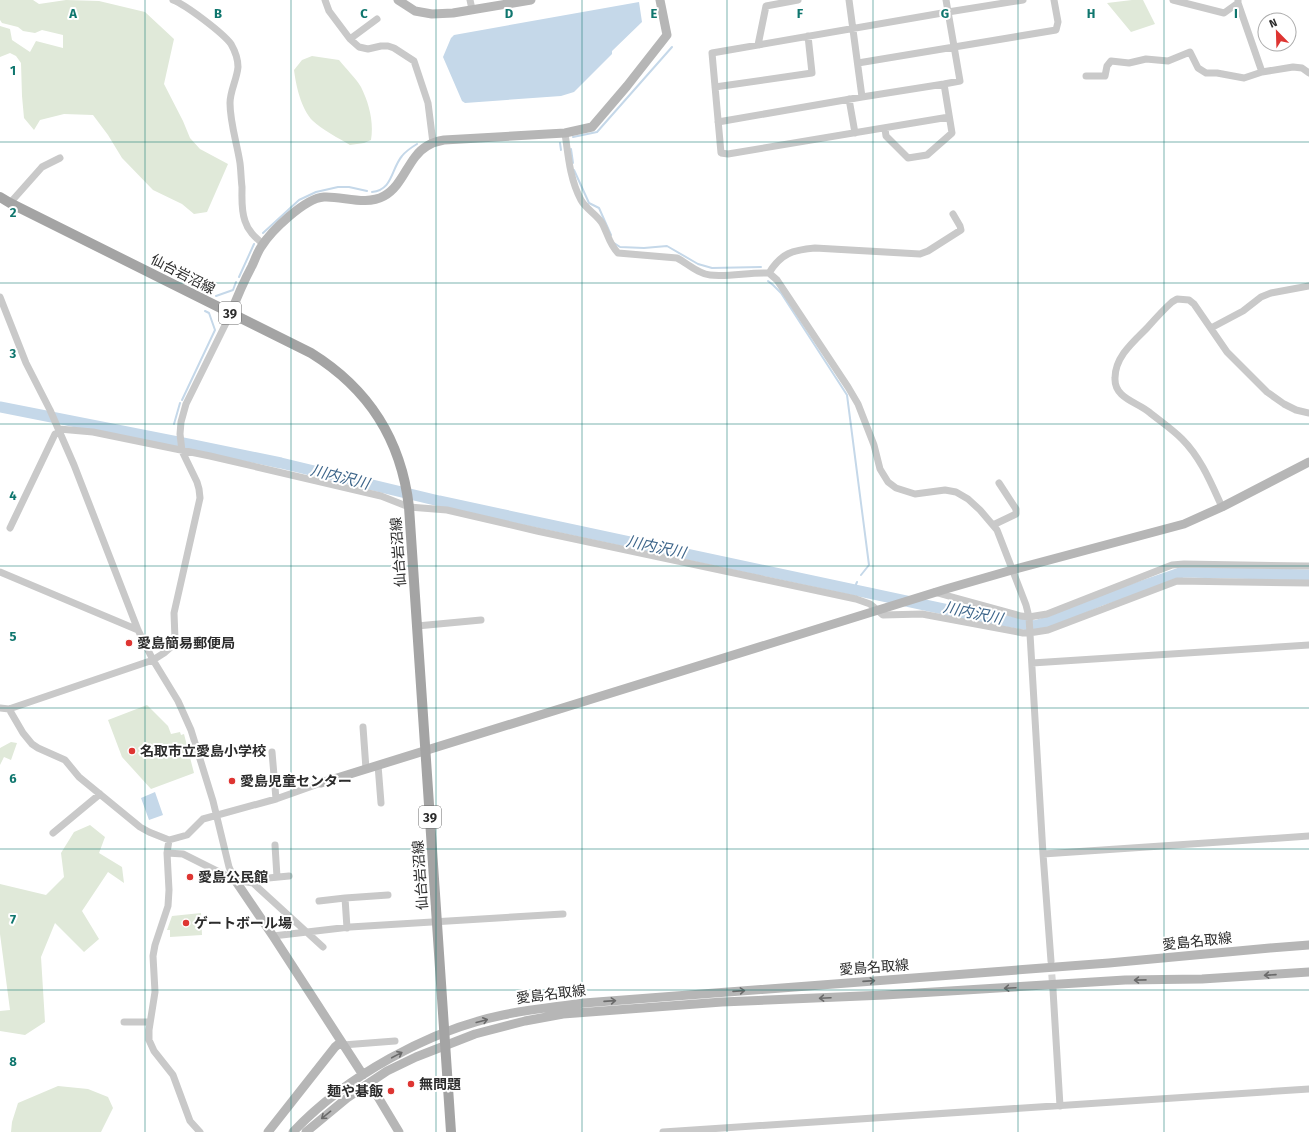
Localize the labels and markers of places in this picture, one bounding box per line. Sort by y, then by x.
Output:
place label: 愛島簡易郵便局 [137,635,235,652]
marker: 愛島簡易郵便局 [124,638,134,648]
place label: 名取市立愛島小学校 [140,743,266,760]
marker: 名取市立愛島小学校 [127,746,137,756]
place label: 愛島児童センター [240,773,352,790]
marker: 愛島児童センター [227,776,237,786]
place label: 愛島公民館 [198,869,268,886]
marker: 愛島公民館 [185,872,195,882]
place label: ゲートボール場 [194,915,292,932]
marker: ゲートボール場 [181,918,191,928]
place label: 無問題 [419,1076,461,1093]
marker: 無問題 [406,1079,416,1089]
place label: 麺や碁飯 [327,1083,383,1100]
marker: 麺や碁飯 [386,1086,396,1096]

